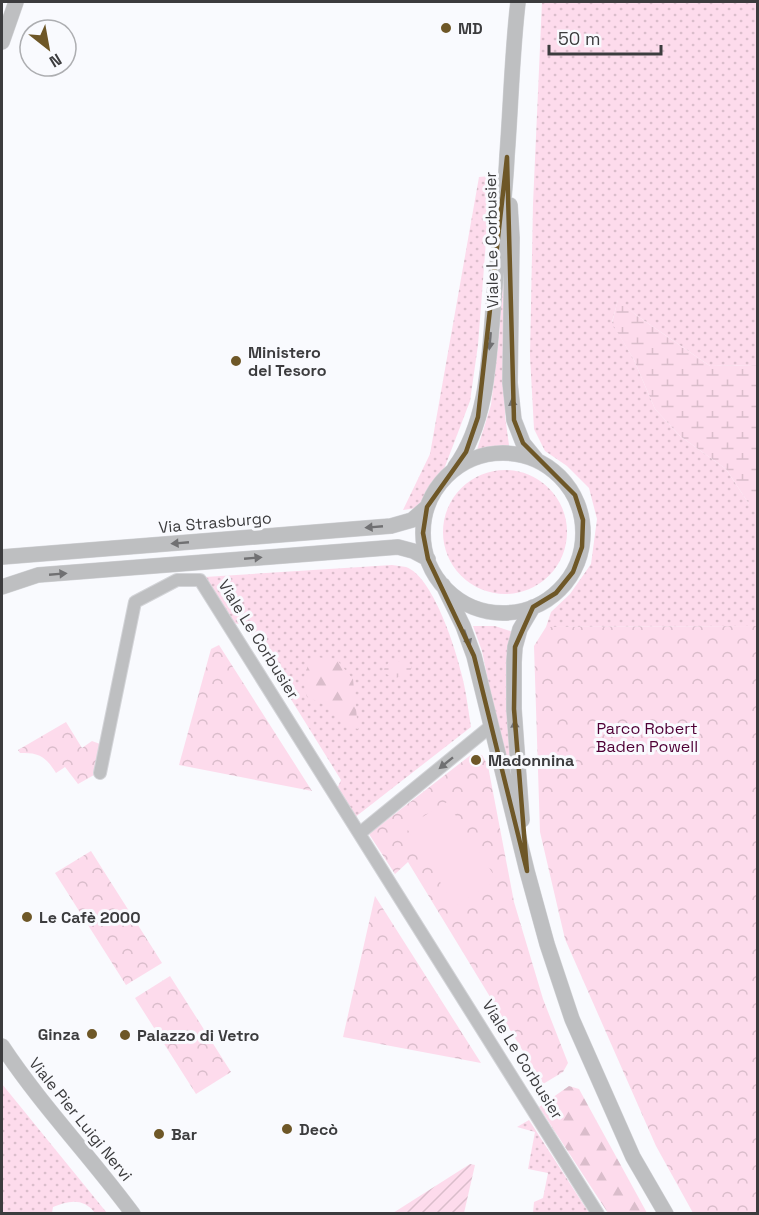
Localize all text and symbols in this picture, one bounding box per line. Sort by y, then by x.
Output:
north arrow [18,18,78,78]
place label: MD [458,18,483,39]
scale bar [549,18,662,56]
marker: MD [439,21,453,35]
text: 50 m [558,27,600,50]
text: N [45,49,65,72]
street label: Viale Le Corbusier [480,171,503,309]
one-way arrow [485,332,495,351]
place label: Ministero del Tesoro [248,342,327,381]
marker: Ministero del Tesoro [229,354,243,368]
one-way arrow [508,397,517,416]
street label: Via Strasburgo [158,507,273,538]
one-way arrow [365,522,384,532]
one-way arrow [170,538,189,548]
one-way arrow [243,553,262,563]
one-way arrow [49,569,68,579]
street label: Viale Le Corbusier [213,576,304,703]
one-way arrow [463,629,473,647]
park label: Parco Robert Baden Powell [596,718,698,757]
one-way arrow [511,719,520,738]
place label: Madonnina [488,750,574,771]
marker: Madonnina [469,753,483,767]
one-way arrow [438,756,454,769]
place label: Le Cafè 2000 [39,907,141,928]
marker: Le Cafè 2000 [20,910,34,924]
street label: Viale Le Corbusier [477,996,568,1123]
place label: Ginza [38,1024,80,1045]
place label: Palazzo di Vetro [137,1025,260,1046]
marker: Ginza [85,1027,99,1041]
marker: Palazzo di Vetro [118,1028,132,1042]
street label: Viale Pier Luigi Nervi [24,1053,137,1185]
place label: Decò [299,1119,338,1140]
marker: Decò [280,1122,294,1136]
place label: Bar [171,1124,197,1145]
marker: Bar [152,1127,166,1141]

